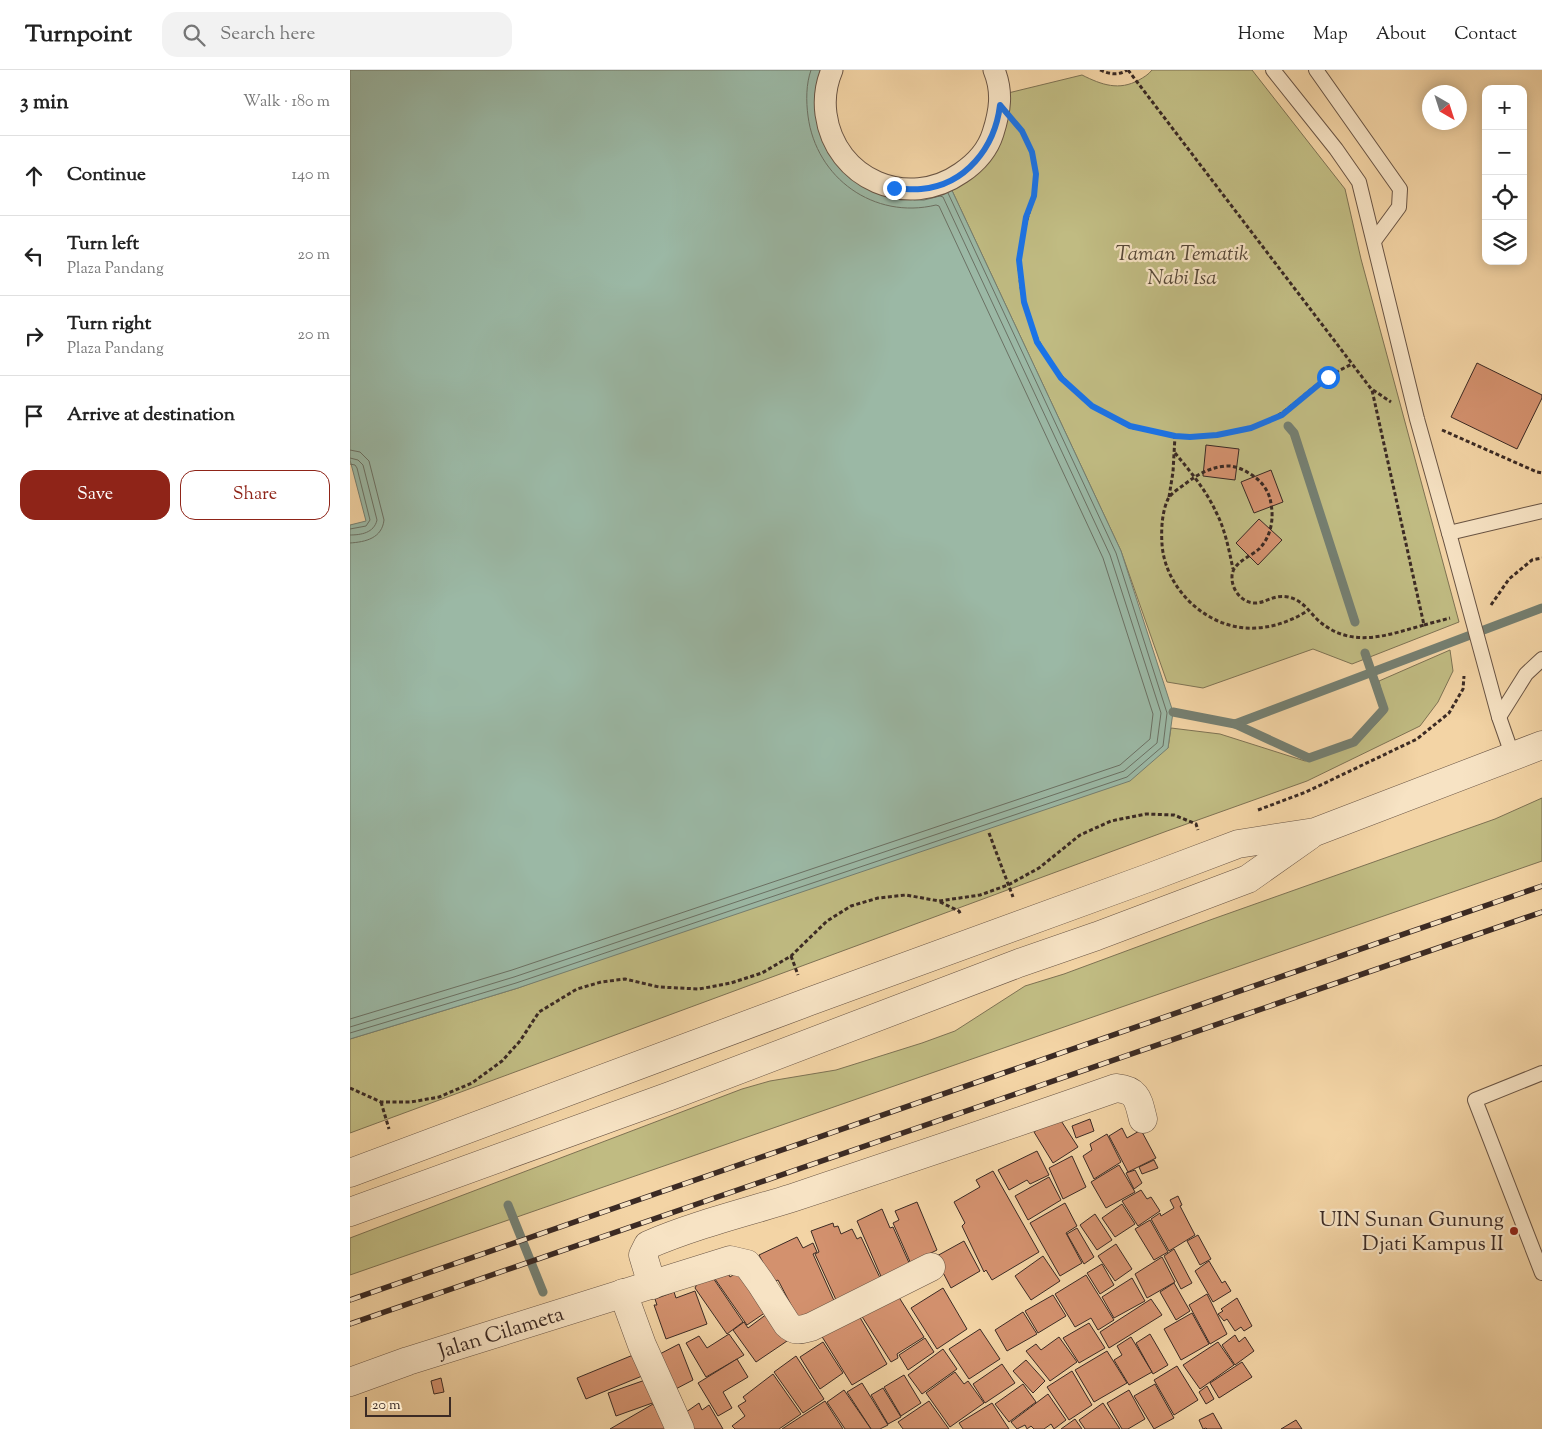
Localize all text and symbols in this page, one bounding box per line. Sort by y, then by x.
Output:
search box [162,12,512,57]
text: Turnpoint [25,18,132,52]
icon: search [180,21,208,49]
text: Search here [220,21,315,48]
text: Home [1238,22,1285,48]
text: Map [1313,22,1348,48]
text: About [1376,22,1426,48]
text: Contact [1454,22,1517,48]
north arrow [1422,85,1467,130]
map controls [1482,85,1527,265]
button: + [1482,85,1527,130]
text: 3 min [20,88,69,118]
text: Walk · 180 m [243,91,330,114]
button: − [1482,130,1527,175]
icon: ahead [20,162,48,190]
text: Continue [67,162,146,189]
text: 140 m [292,164,330,187]
button: locate [1482,175,1527,220]
route end [883,177,906,200]
button: layers [1482,220,1527,265]
text: Turn left [67,231,139,258]
park label: Taman Tematik Nabi Isa [1116,240,1249,294]
icon: left [20,242,48,270]
text: 20 m [297,244,330,267]
text: Plaza Pandang [67,258,164,281]
text: Turn right [67,311,151,338]
icon: right [20,322,48,350]
text: 20 m [297,324,330,347]
text: Plaza Pandang [67,338,164,361]
route start [1317,366,1340,389]
icon: arrive [20,402,48,430]
text: Arrive at destination [67,402,235,429]
button: Save [20,470,170,520]
button: Share [180,470,330,520]
place label: UIN Sunan Gunung Djati Kampus II [1319,1206,1504,1260]
marker: UIN Sunan Gunung Djati Kampus II [1508,1225,1520,1237]
street label: Jalan Cilameta [434,1300,568,1368]
scale bar [365,1394,451,1417]
text: 20 m [372,1396,401,1416]

